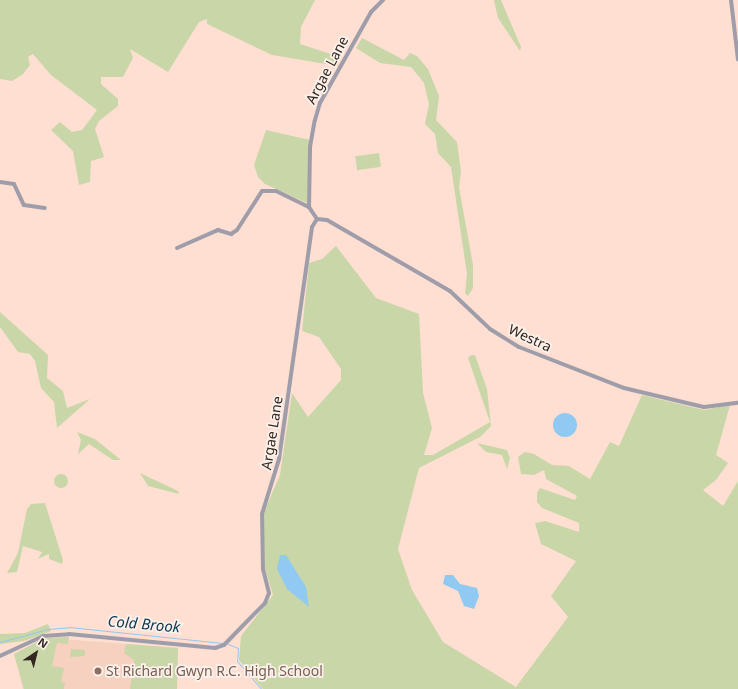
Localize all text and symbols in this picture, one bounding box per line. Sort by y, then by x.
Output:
street label: Argae Lane [302,33,352,107]
street label: Westra [506,321,554,355]
street label: Argae Lane [258,395,286,471]
water label: Cold Brook [107,612,181,636]
north arrow [16,633,56,673]
text: N [35,634,51,651]
place label: St Richard Gwyn R.C. High School [106,663,323,679]
marker: St Richard Gwyn R.C. High School [93,666,103,676]

